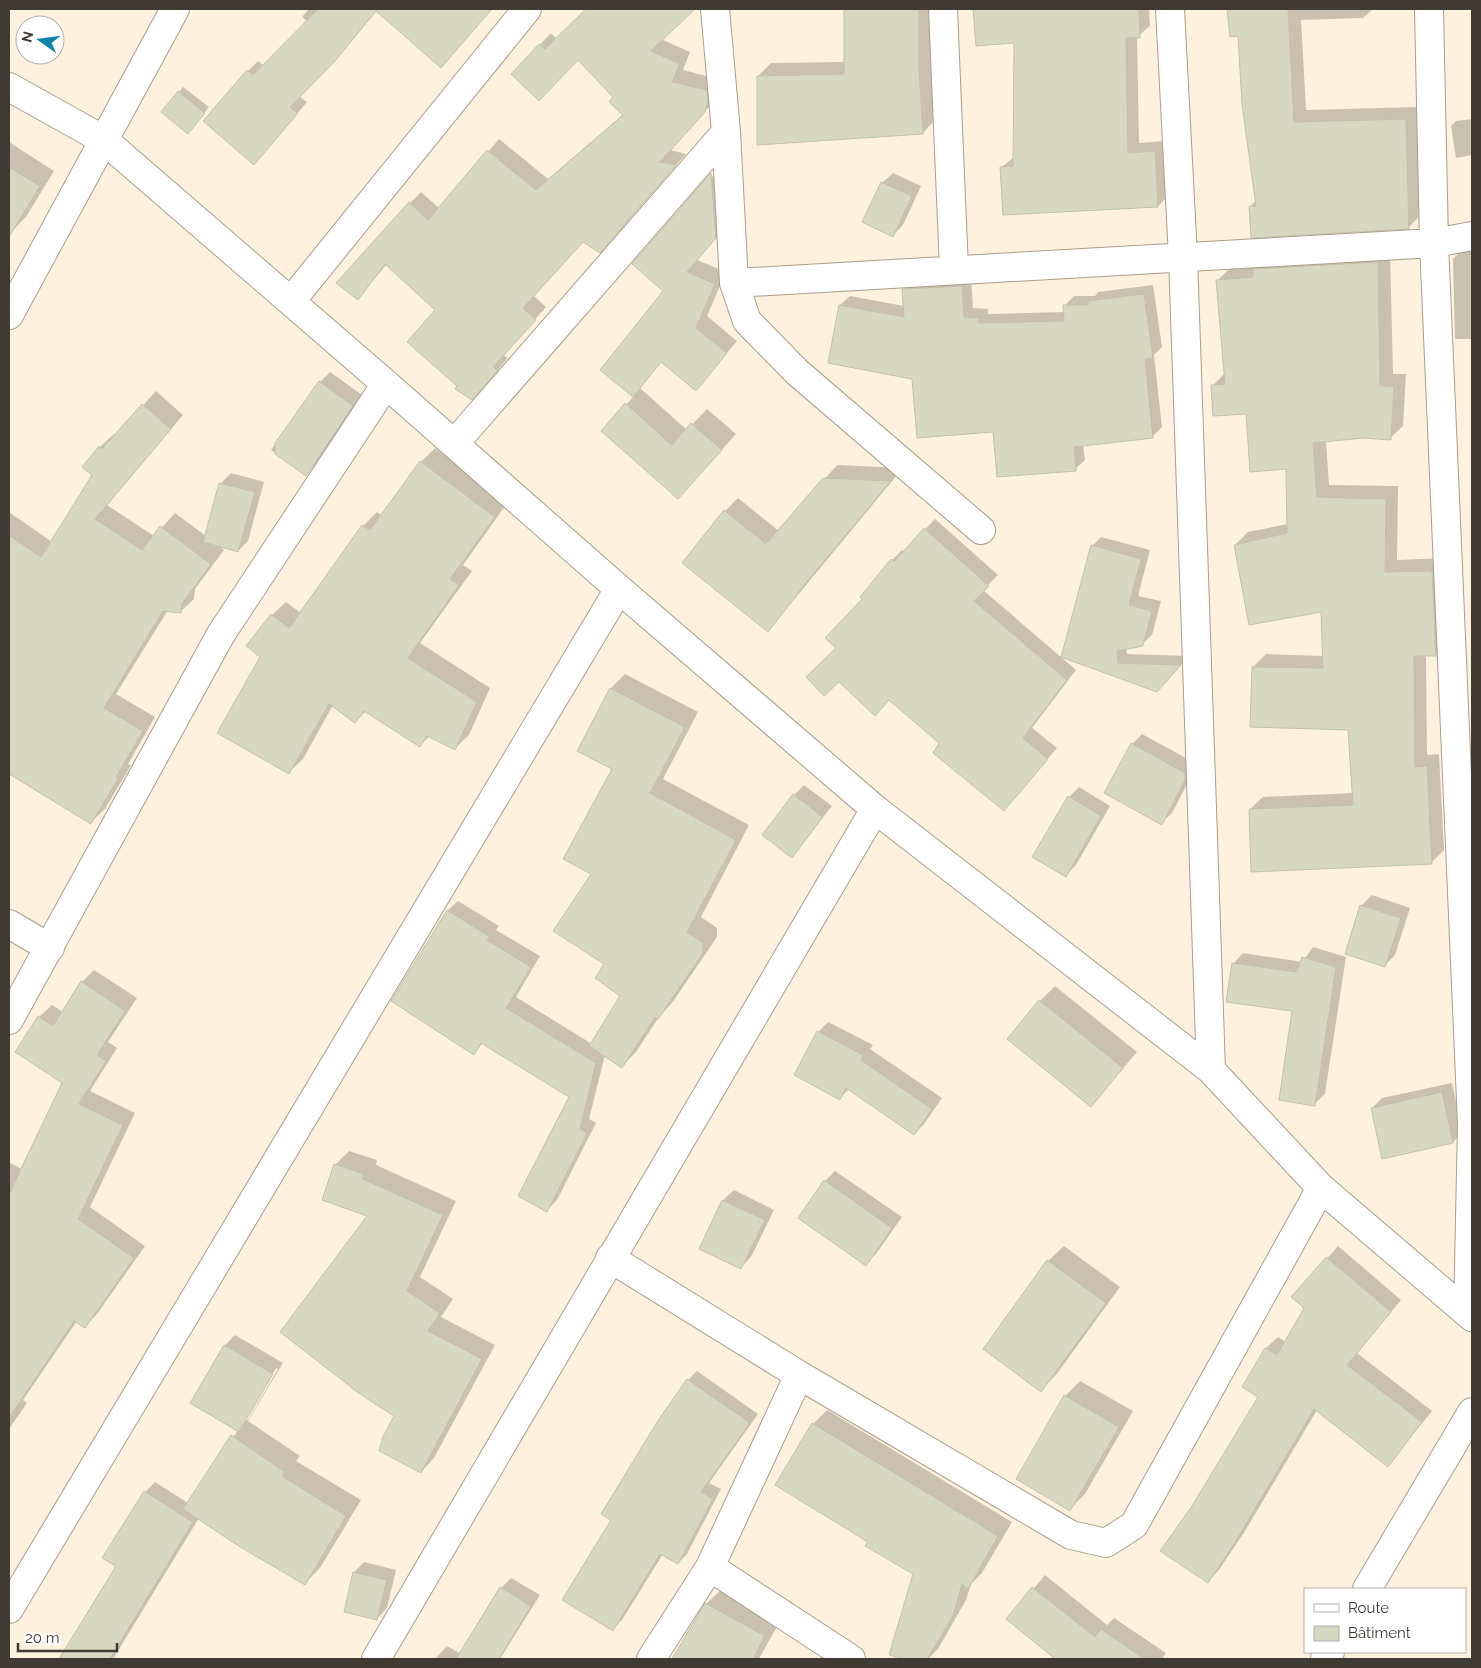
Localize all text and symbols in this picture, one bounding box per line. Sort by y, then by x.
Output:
north arrow [15,15,65,65]
text: N [18,30,36,44]
legend [1304,1588,1466,1653]
text: Route [1348,1599,1389,1617]
scale bar [18,1620,116,1652]
text: Bâtiment [1348,1624,1411,1642]
text: 20 m [25,1629,60,1647]

